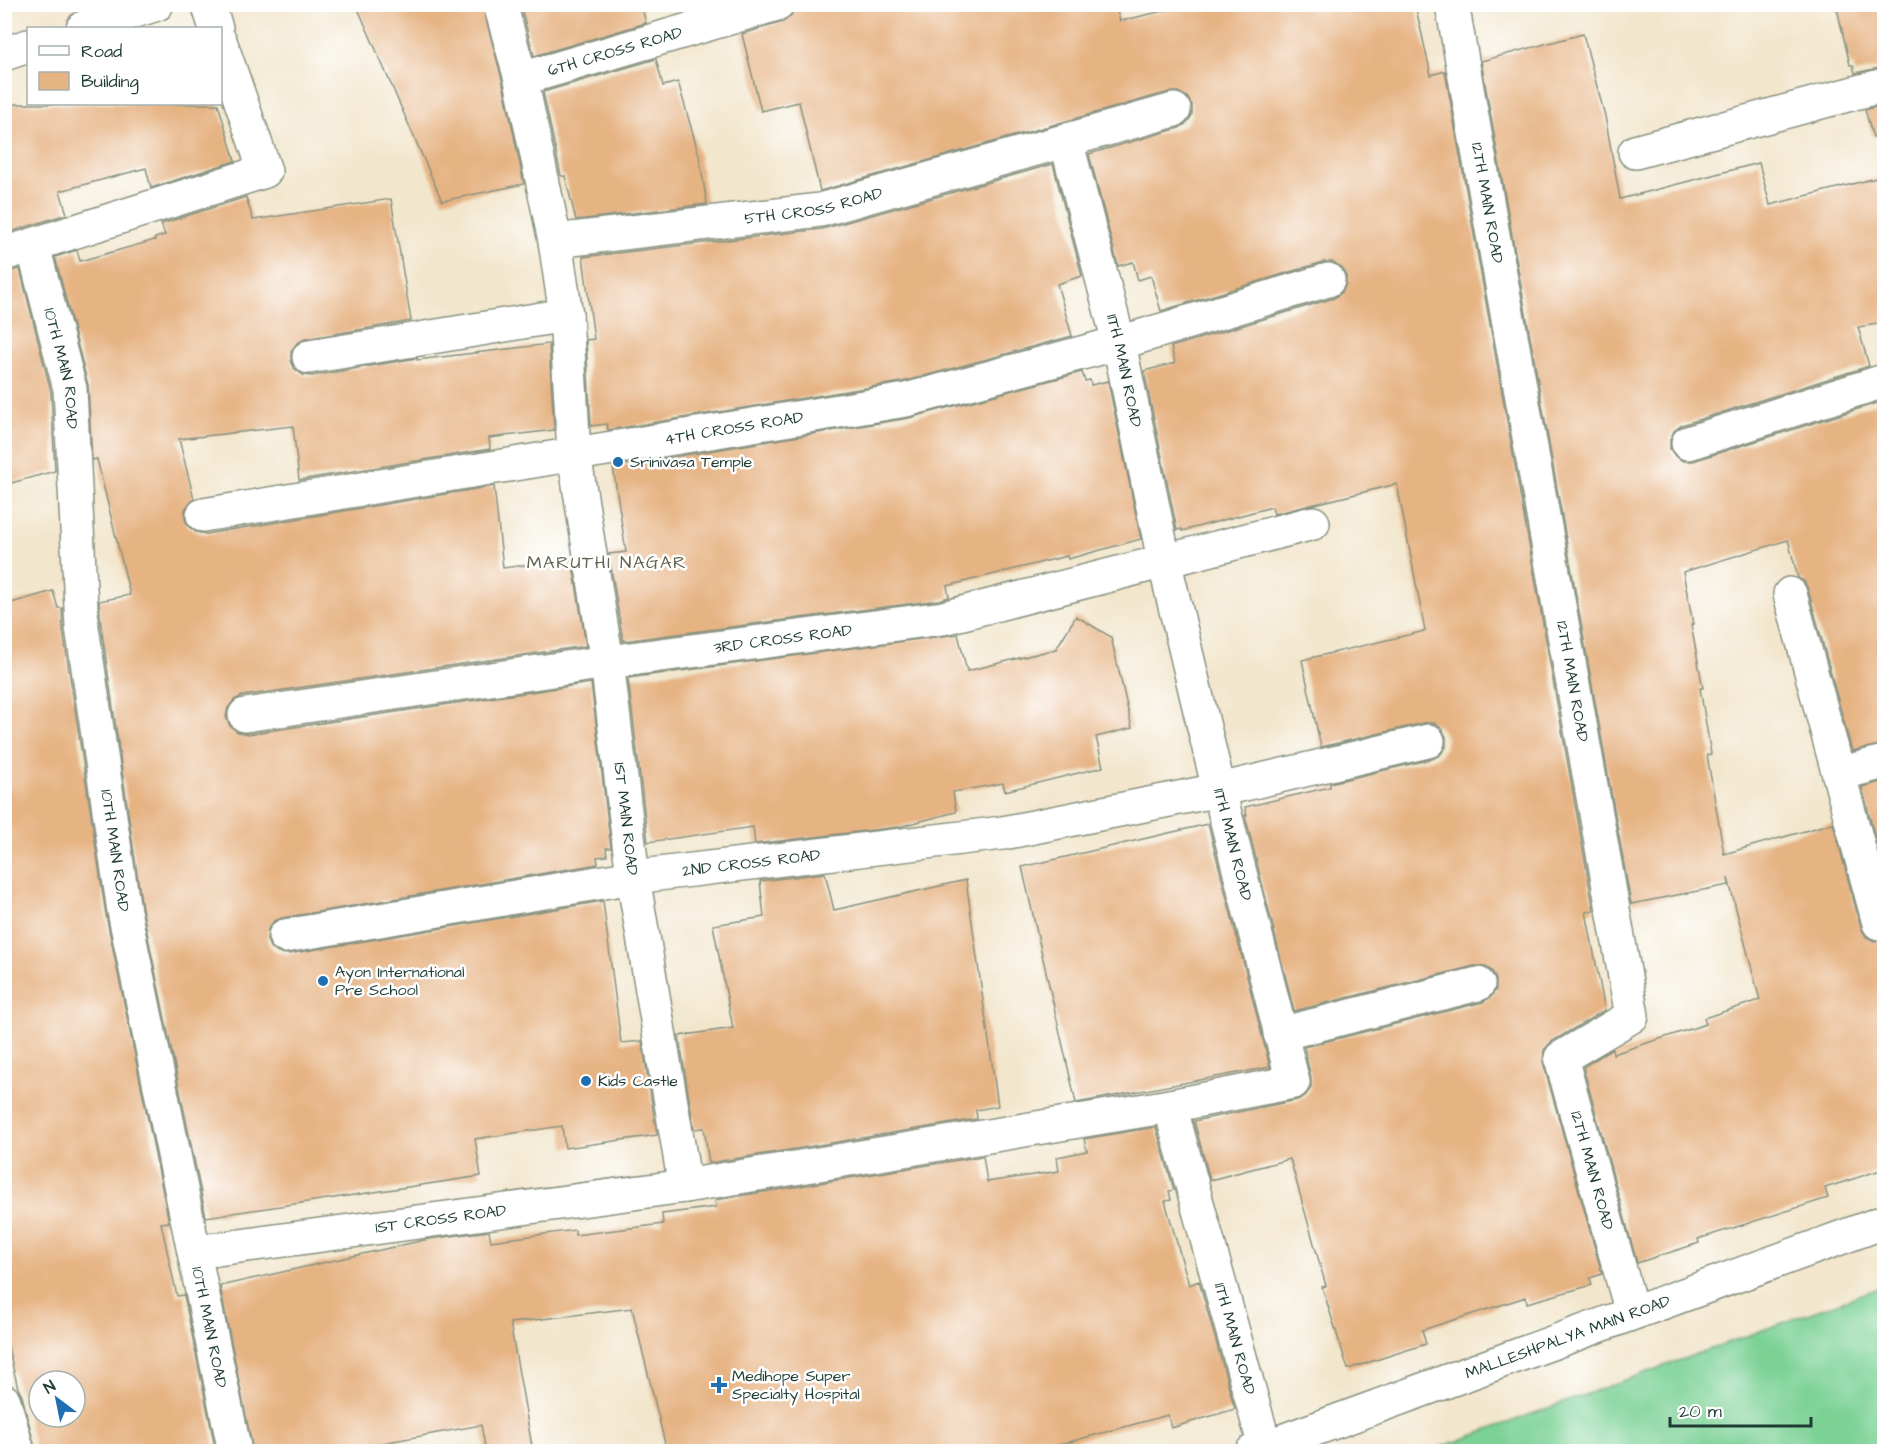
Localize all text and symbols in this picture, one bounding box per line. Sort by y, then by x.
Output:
street label: 6TH CROSS ROAD [545,21,685,82]
legend [27,27,222,105]
text: Road [81,39,122,64]
text: Building [81,69,139,95]
street label: 12TH MAIN ROAD [1466,141,1509,265]
street label: 5TH CROSS ROAD [743,182,885,230]
street label: 10TH MAIN ROAD [38,306,83,429]
street label: 11TH MAIN ROAD [1101,312,1147,429]
street label: 4TH CROSS ROAD [663,406,805,450]
place label: Srinivasa Temple [630,451,752,473]
marker: Srinivasa Temple [611,455,625,469]
district label: MARUTHI NAGAR [527,550,687,575]
street label: 3RD CROSS ROAD [712,619,853,659]
street label: 12TH MAIN ROAD [1551,619,1594,744]
street label: 1ST MAIN ROAD [608,761,644,877]
street label: 11TH MAIN ROAD [1208,786,1258,903]
street label: 10TH MAIN ROAD [95,788,135,913]
street label: 2ND CROSS ROAD [681,844,822,882]
place label: Ayon International Pre School [335,961,465,1001]
marker: Ayon International Pre School [316,974,330,988]
place label: Kids Castle [598,1070,678,1092]
marker: Kids Castle [579,1074,593,1088]
street label: 12TH MAIN ROAD [1565,1108,1619,1232]
street label: 1ST CROSS ROAD [374,1199,508,1239]
street label: 10TH MAIN ROAD [186,1265,233,1390]
street label: 11TH MAIN ROAD [1209,1280,1261,1397]
street label: MALLESHPALYA MAIN ROAD [1462,1290,1673,1385]
place label: Medihope Super Specialty Hospital [732,1365,860,1406]
north arrow [27,1369,87,1429]
text: N [39,1375,60,1399]
marker: Medihope Super Specialty Hospital [710,1376,728,1394]
scale bar [1670,1390,1811,1428]
text: 20 m [1679,1399,1722,1424]

